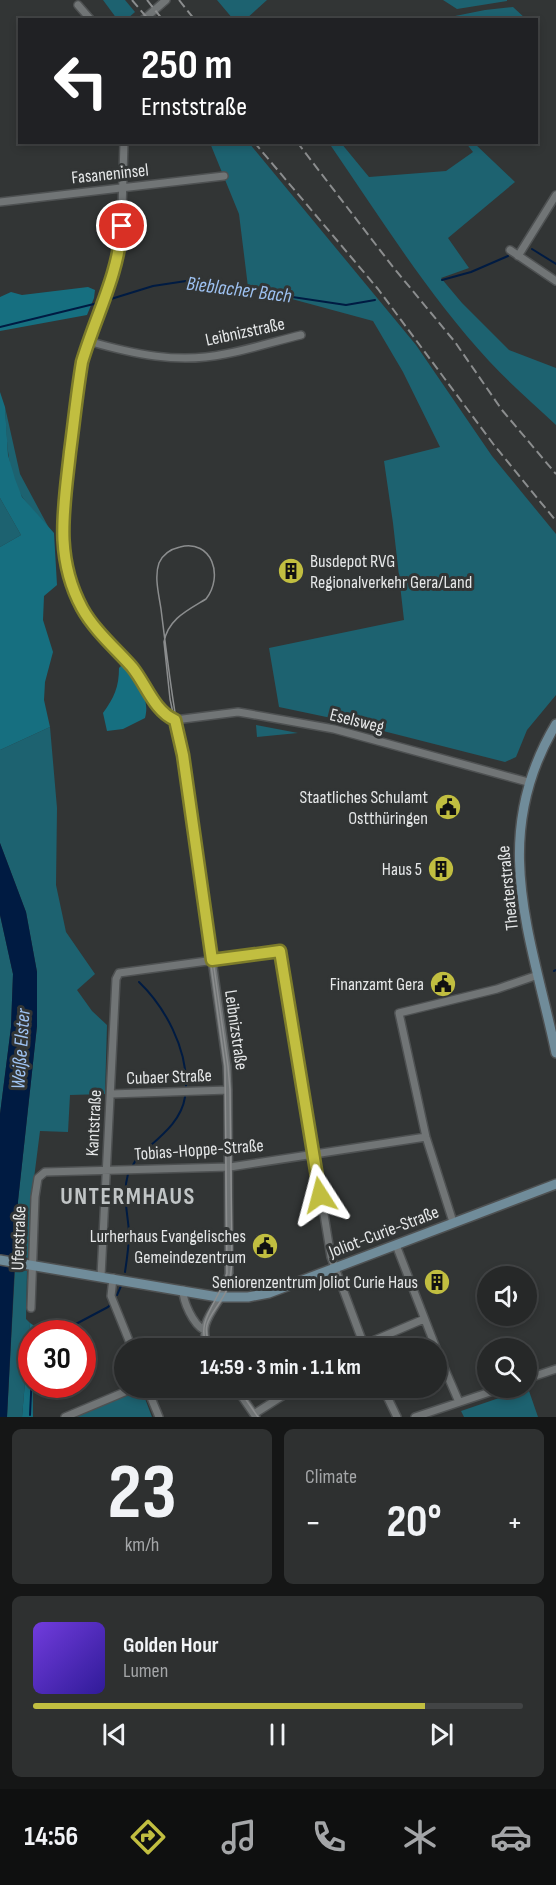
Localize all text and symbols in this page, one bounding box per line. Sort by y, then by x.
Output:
text: 250 m [141,40,232,91]
icon: left [42,42,120,120]
text: Ernststraße [141,91,247,123]
street label: Fasaneninsel [70,160,150,188]
pin [96,200,147,251]
icon: arrive [105,209,138,242]
water label: Bieblacher Bach [185,272,293,308]
street label: Leibnizstraße [203,313,287,351]
place label: Busdepot RVG Regionalverkehr Gera/Land [310,551,472,593]
building icon: Busdepot RVG Regionalverkehr Gera/Land [276,556,306,586]
street label: Eselsweg [328,704,386,738]
place label: Staatliches Schulamt Ostthüringen [299,787,429,829]
public building icon: Staatliches Schulamt Ostthüringen [433,792,463,822]
street label: Theaterstraße [493,845,523,931]
building icon: Haus 5 [426,854,456,884]
place label: Haus 5 [382,859,422,880]
public building icon: Finanzamt Gera [428,969,458,999]
place label: Finanzamt Gera [330,974,424,995]
street label: Leibnizstraße [220,989,252,1071]
water label: Weiße Elster [6,1006,36,1090]
street label: Cubaer Straße [126,1065,212,1089]
street label: Kantstraße [82,1089,106,1157]
street label: Tobias-Hoppe-Straße [134,1135,264,1165]
position arrow [288,1163,352,1227]
district label: UNTERMHAUS [60,1182,196,1211]
street label: Joliot-Curie-Straße [325,1201,442,1263]
street label: Uferstraße [7,1205,31,1271]
place label: Lurherhaus Evangelisches Gemeindezentrum [90,1226,246,1268]
public building icon: Lurherhaus Evangelisches Gemeindezentrum [250,1231,280,1261]
map controls [477,1266,537,1398]
button: sound [477,1266,537,1326]
building icon: Seniorenzentrum Joliot Curie Haus [422,1267,452,1297]
place label: Seniorenzentrum Joliot Curie Haus [212,1272,418,1293]
speed limit sign: 30 [18,1320,96,1398]
button: search [477,1338,537,1398]
text: 14:59 · 3 min · 1.1 km [200,1354,361,1381]
text: 23 [107,1447,177,1540]
text: Climate [305,1465,357,1489]
text: 20° [386,1495,442,1550]
text: − [305,1503,321,1543]
text: + [507,1503,523,1543]
text: km/h [125,1533,159,1557]
text: Golden Hour [123,1632,219,1659]
text: Lumen [123,1659,168,1683]
icon: previous [98,1718,131,1751]
icon: pause [261,1718,294,1751]
icon: next [425,1718,458,1751]
icon: directions [127,1816,169,1858]
icon: music [218,1816,260,1858]
icon: phone [308,1816,350,1858]
icon: climate [399,1816,441,1858]
icon: car [490,1816,532,1858]
text: 14:56 [24,1821,78,1853]

